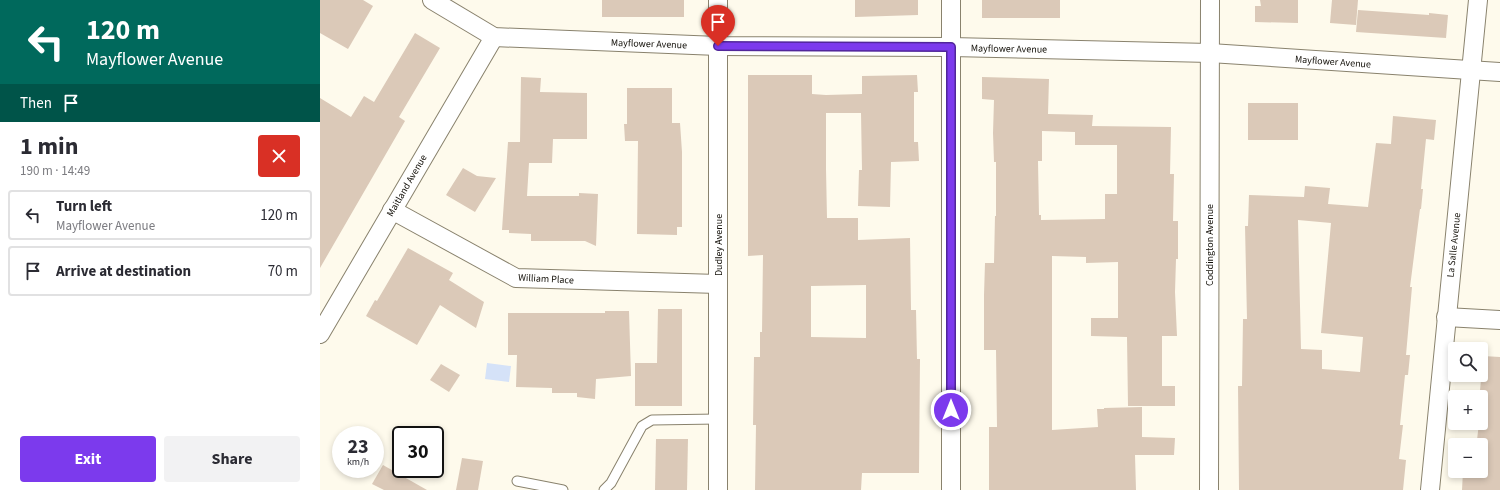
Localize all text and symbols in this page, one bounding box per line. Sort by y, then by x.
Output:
pin [701,5,735,46]
text: 120 m [86,10,160,50]
icon: arrive [707,11,729,33]
icon: left [20,16,72,68]
street label: Mayflower Avenue [611,36,687,52]
street label: Mayflower Avenue [971,41,1047,57]
text: Mayflower Avenue [86,47,223,72]
street label: Mayflower Avenue [1294,52,1371,72]
icon: arrive [60,92,82,114]
text: Then [20,93,52,114]
text: 1 min [20,129,78,164]
button: close [258,135,300,177]
street label: Maitland Avenue [383,152,430,219]
text: 190 m · 14:49 [20,162,90,180]
text: Turn left [56,196,112,217]
icon: left [22,204,44,226]
street label: Coddington Avenue [1203,204,1217,286]
text: 120 m [260,205,298,226]
street label: La Salle Avenue [1444,212,1464,278]
street label: Dudley Avenue [712,214,726,276]
text: Mayflower Avenue [56,217,155,235]
icon: arrive [22,260,44,282]
text: Arrive at destination [56,261,191,282]
text: 70 m [268,261,298,282]
street label: William Place [518,271,574,287]
map controls [1448,342,1488,478]
button: search [1448,342,1488,382]
position arrow [930,389,972,431]
button: + [1448,390,1488,430]
speed limit sign: 30 [392,426,444,478]
text: 23 [347,433,369,461]
button: Exit [20,436,156,482]
button: Share [164,436,300,482]
button: − [1448,438,1488,478]
text: km/h [347,455,369,469]

